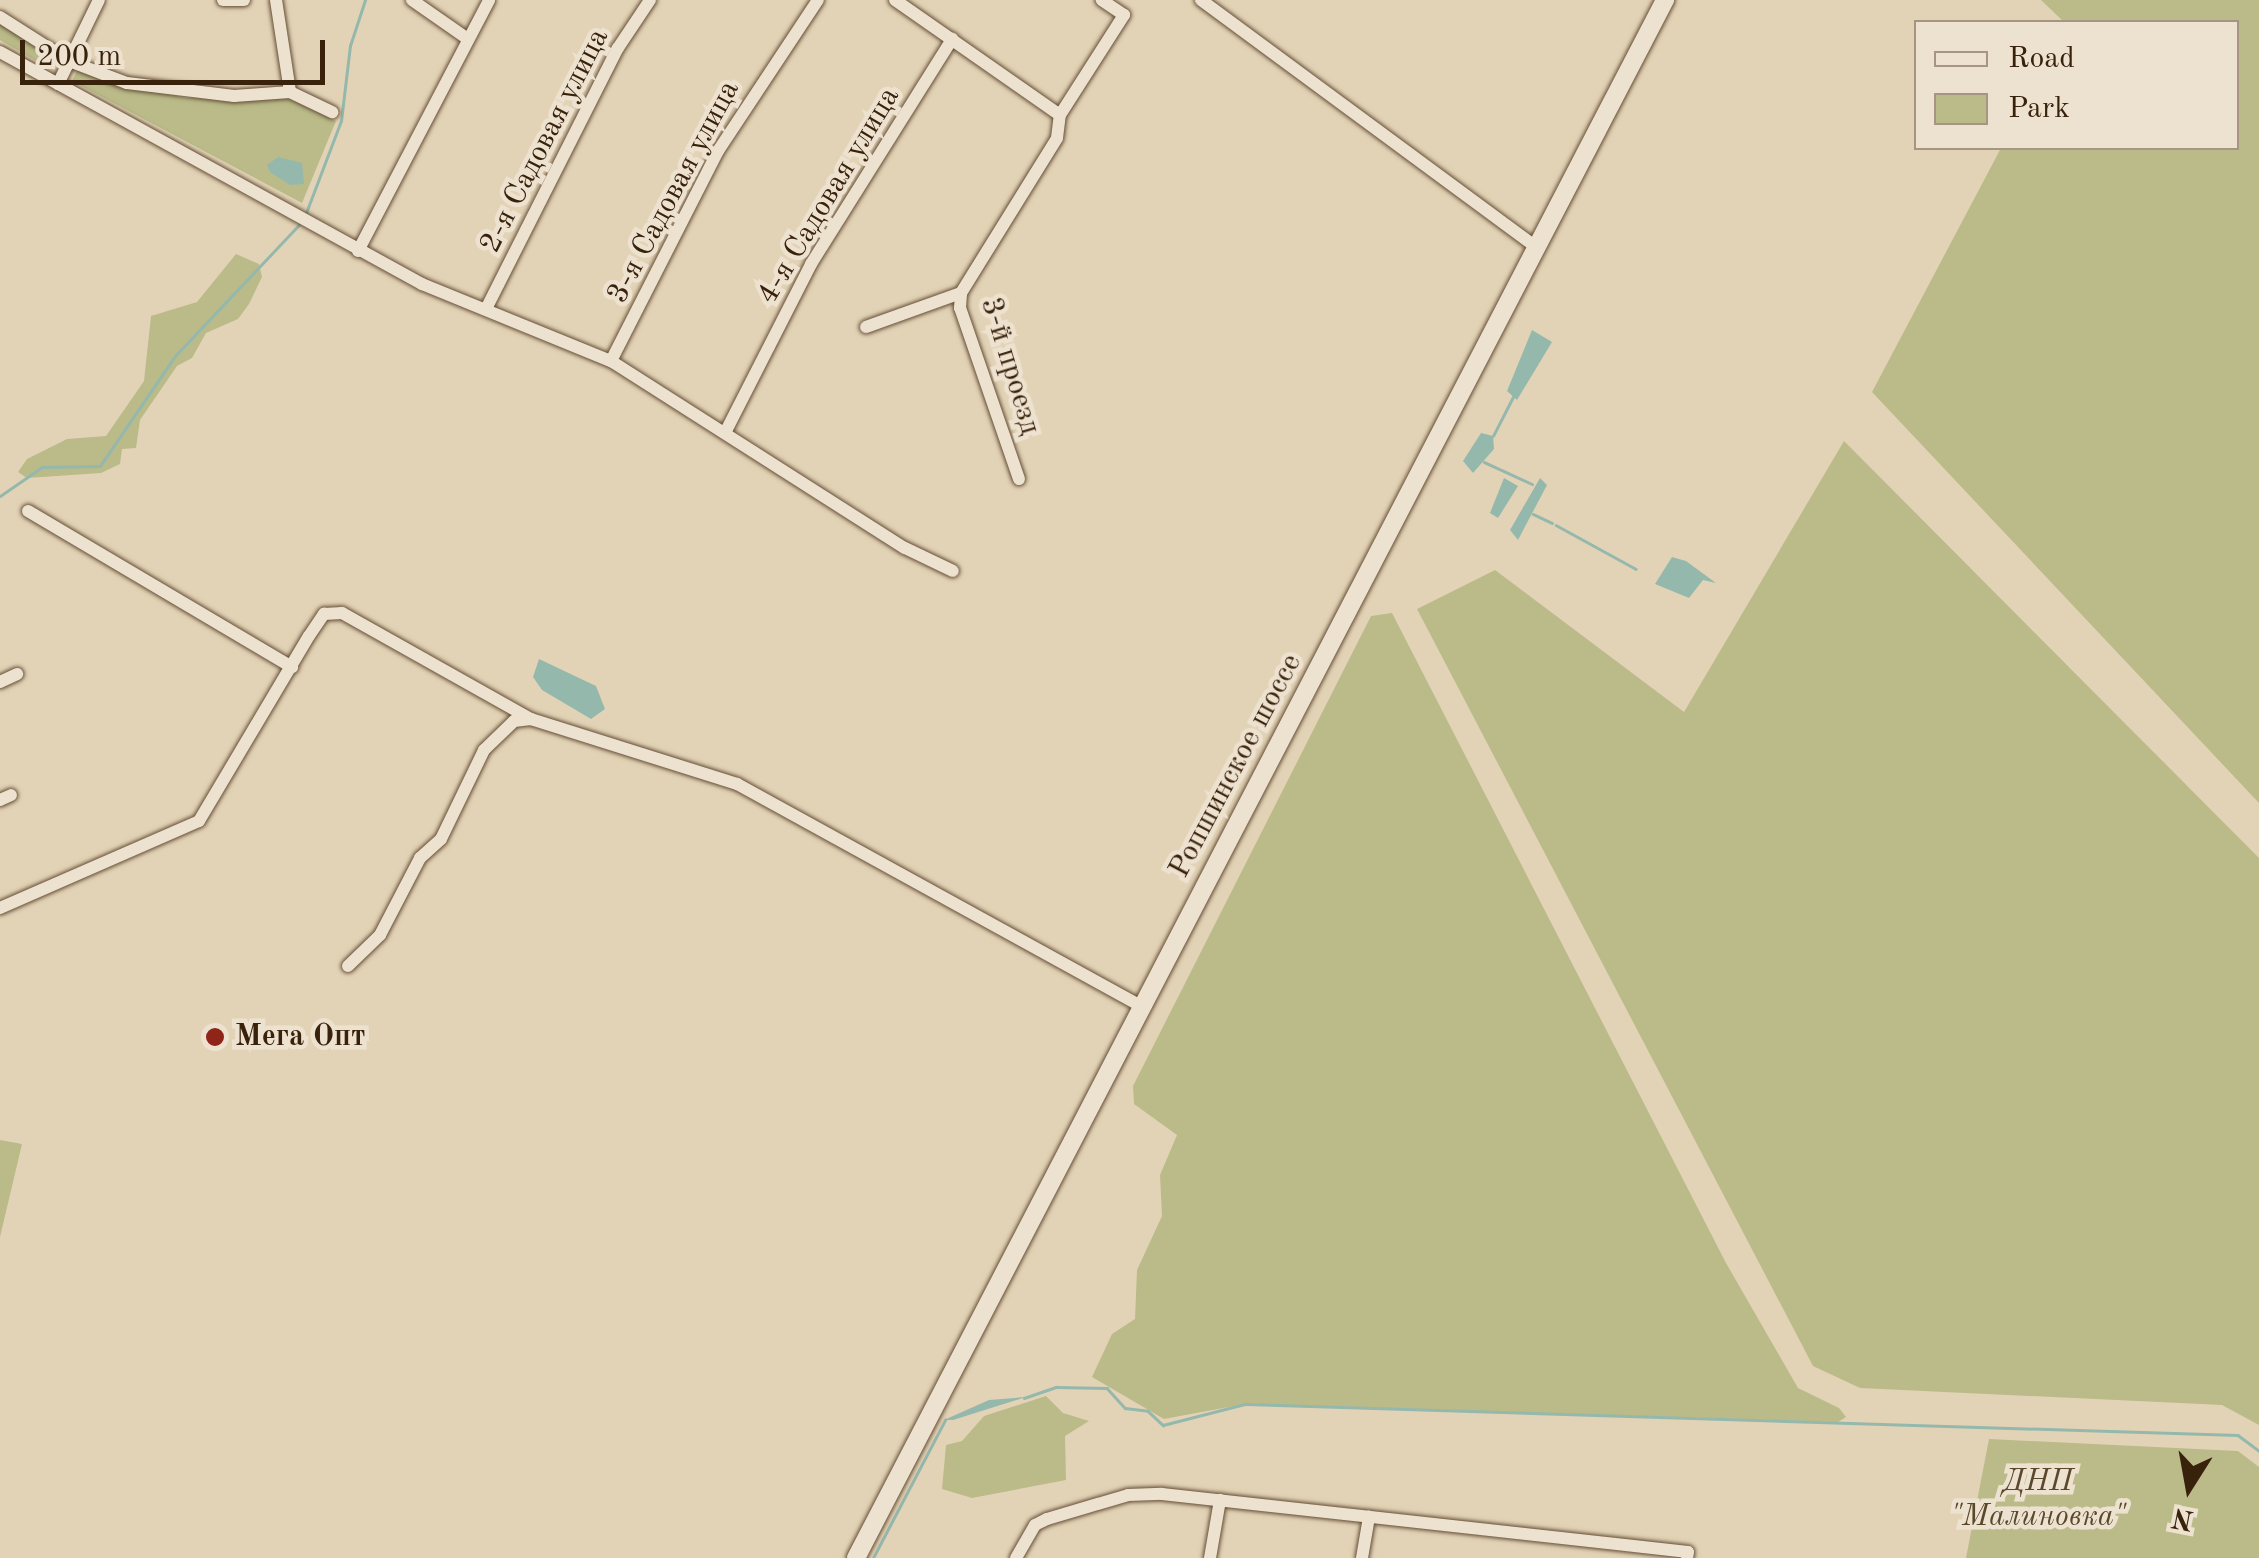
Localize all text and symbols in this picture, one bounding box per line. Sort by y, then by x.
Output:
scale bar [25,20,330,82]
legend [1914,20,2239,150]
street label: 2-я Садовая улица [473,23,617,259]
text: 200 m [37,42,121,72]
text: Road [2008,44,2075,74]
street label: 3-я Садовая улица [600,75,748,309]
street label: 4-я Садовая улица [750,81,908,311]
text: Park [2008,94,2070,124]
street label: 3-й проезд [972,293,1048,439]
street label: Ропшинское шоссе [1162,648,1310,884]
place label: Мега Опт [235,1019,366,1055]
marker: Мега Опт [204,1026,226,1048]
north arrow [2139,1438,2239,1538]
park label: ДНП "Малиновка" [1950,1464,2126,1534]
text: N [2170,1502,2196,1533]

